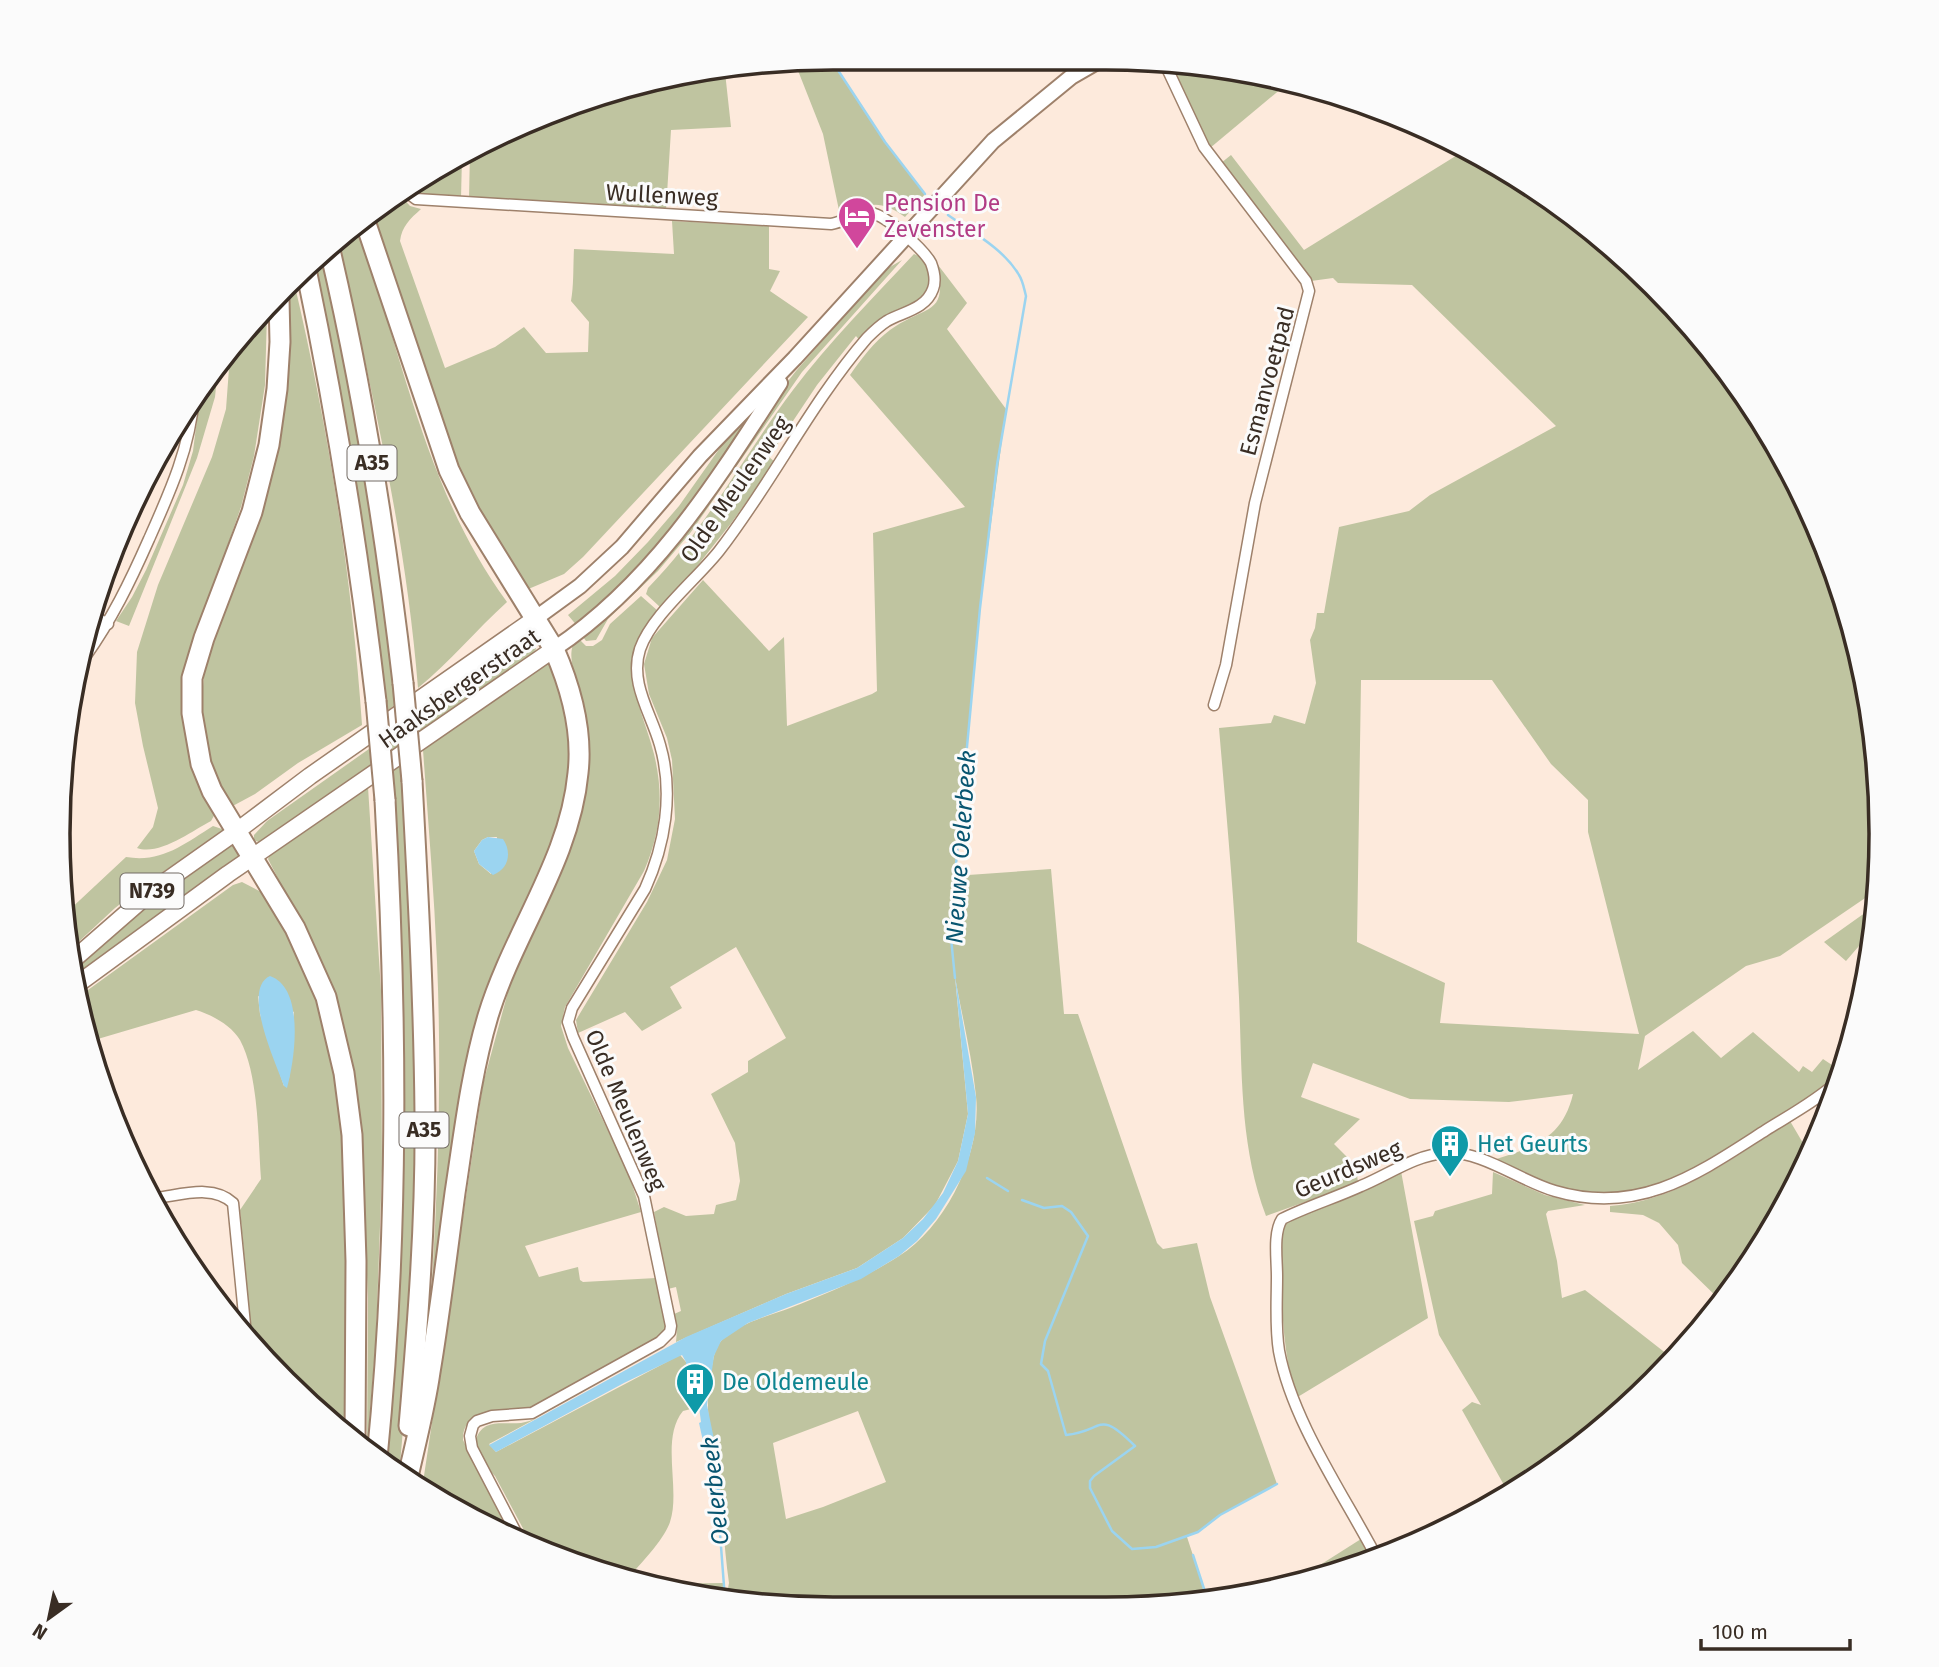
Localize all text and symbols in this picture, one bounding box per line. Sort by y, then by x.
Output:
street label: Wullenweg [605,178,719,212]
place label: Pension De Zevenster [884,189,1000,243]
hotel icon: Pension De Zevenster [836,195,878,250]
street label: Esmanvoetpad [1234,303,1300,459]
street label: Olde Meulenweg [674,410,796,568]
road number: A35 [348,446,396,480]
street label: Haaksbergerstraat [373,621,546,754]
water label: Nieuwe Oelerbeek [940,749,982,945]
road number: N739 [120,874,184,908]
street label: Olde Meulenweg [579,1025,673,1195]
road number: A35 [400,1112,448,1148]
building icon: Het Geurts [1429,1123,1471,1178]
place label: Het Geurts [1477,1130,1588,1158]
street label: Geurdsweg [1290,1134,1406,1204]
building icon: De Oldemeule [674,1361,716,1416]
place label: De Oldemeule [722,1368,869,1396]
water label: Oelerbeek [695,1435,735,1547]
north arrow [14,1583,84,1653]
scale bar [1701,1608,1850,1652]
text: N [28,1619,52,1645]
text: 100 m [1712,1619,1768,1645]

